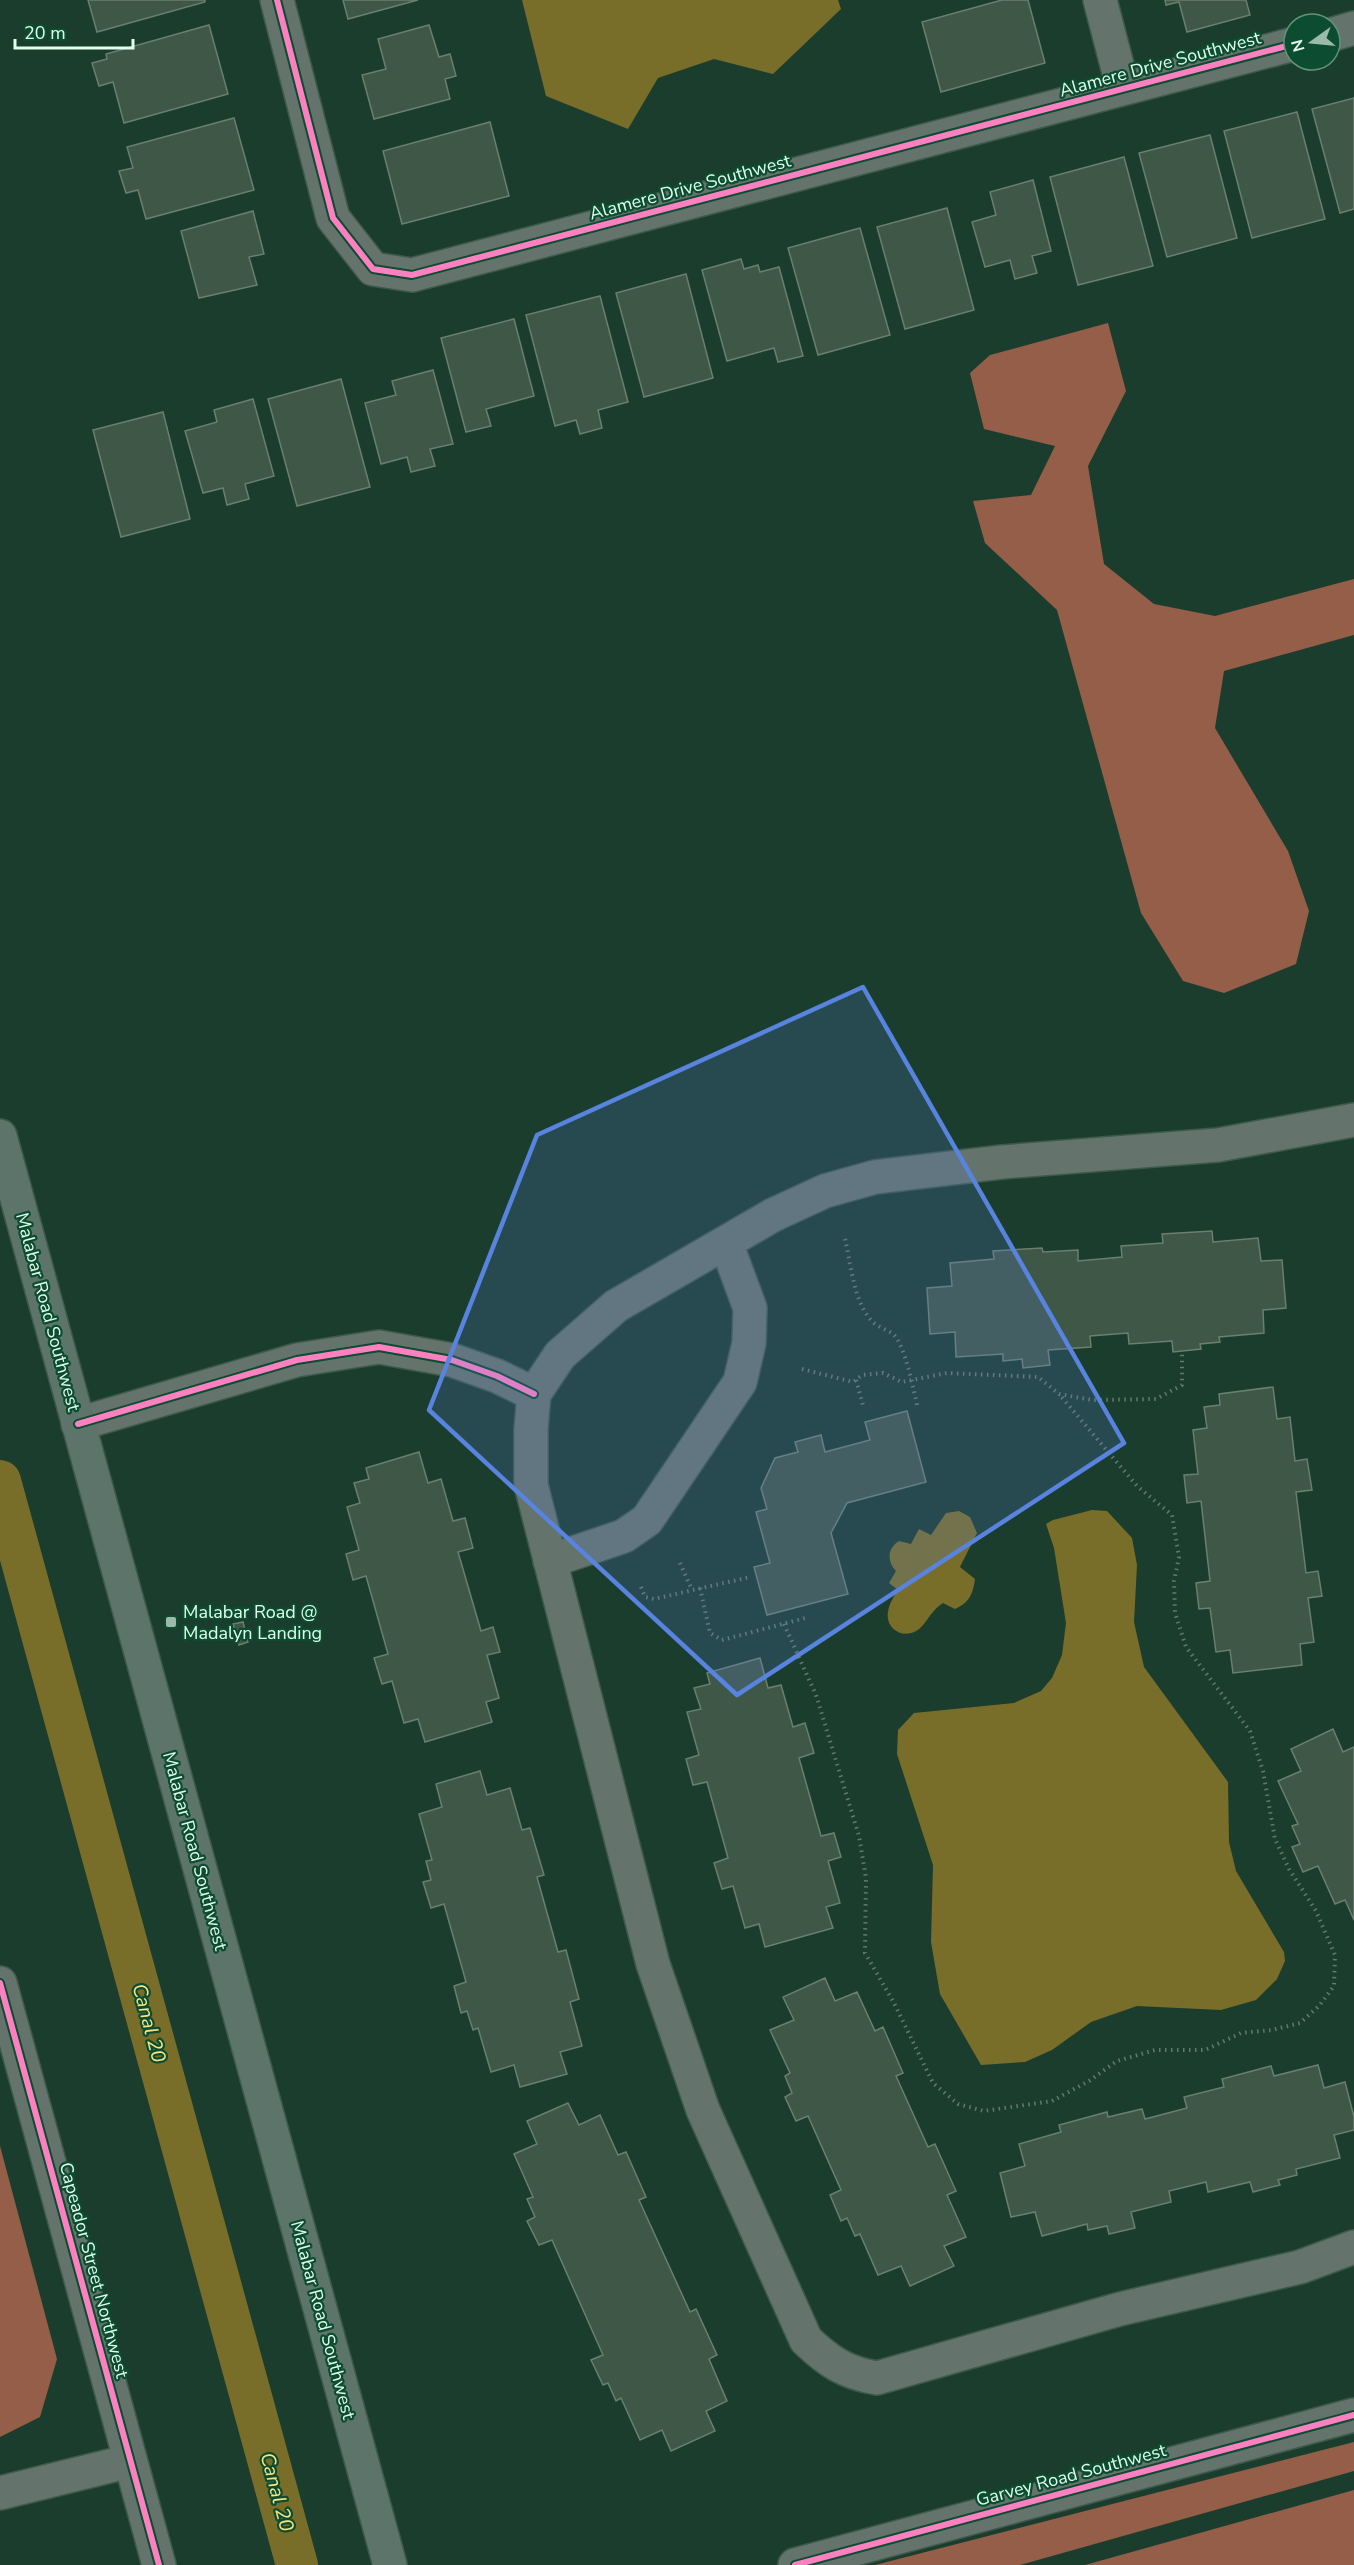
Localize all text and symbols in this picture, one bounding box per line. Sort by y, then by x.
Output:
scale bar [15,12,134,50]
north arrow [1282,12,1342,72]
text: 20 m [24,21,66,45]
street label: Alamere Drive Southwest [1056,25,1264,102]
text: N [1286,37,1311,54]
street label: Alamere Drive Southwest [586,148,794,225]
street label: Malabar Road Southwest [10,1210,86,1415]
place label: Malabar Road @ Madalyn Landing [183,1600,322,1645]
marker: Malabar Road @ Madalyn Landing [164,1615,178,1629]
street label: Malabar Road Southwest [157,1749,233,1954]
water label: Canal 20 [126,1980,172,2066]
street label: Capeador Street Northwest [54,2159,135,2381]
street label: Malabar Road Southwest [285,2218,361,2423]
street label: Garvey Road Southwest [973,2438,1169,2512]
water label: Canal 20 [254,2449,300,2535]

